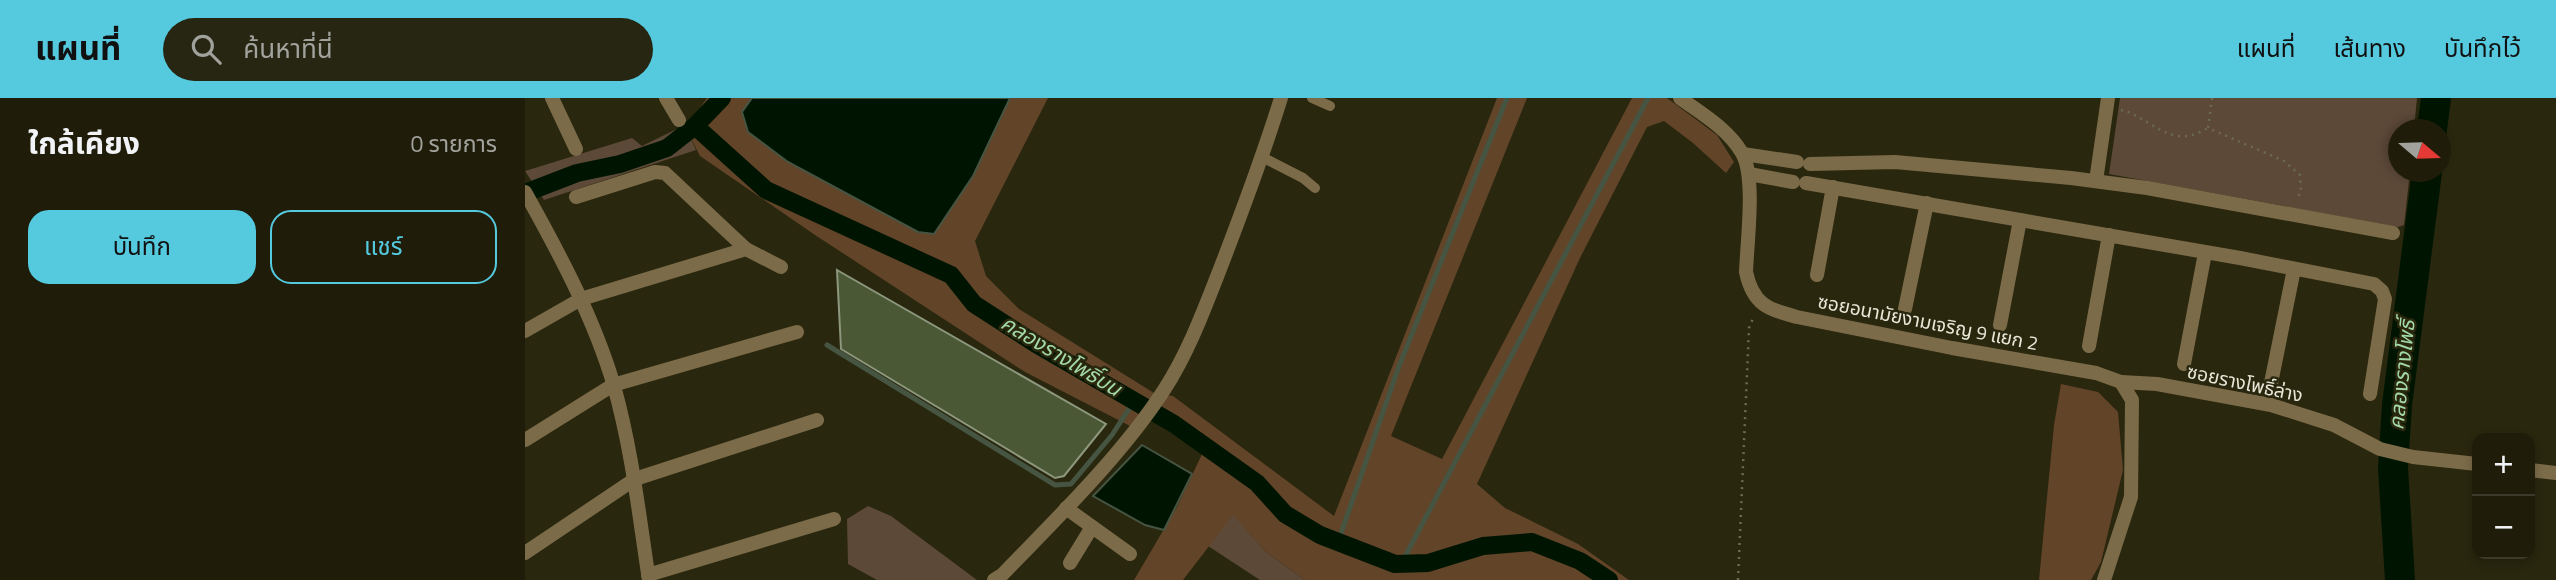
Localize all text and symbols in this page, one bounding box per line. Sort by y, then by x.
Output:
search box [163,18,653,81]
text: แผนที่ [35,23,121,73]
text: ค้นหาที่นี่ [243,29,333,68]
icon: search [187,30,225,68]
text: แผนที่ [2237,30,2295,66]
text: เส้นทาง [2333,30,2406,66]
text: บันทึกไว้ [2444,30,2521,66]
north arrow [2388,119,2451,182]
text: ใกล้เคียง [28,120,140,166]
text: 0 รายการ [410,126,497,161]
button: บันทึก [28,210,256,284]
button: แชร์ [270,210,497,284]
street label: ซอยอนามัยงามเจริญ 9 แยก 2 [1815,286,2041,357]
water label: คลองรางโพธิ์บน [995,306,1129,404]
water label: คลองรางโพธิ์ [2379,313,2423,431]
street label: ซอยรางโพธิ์ล่าง [2185,356,2306,409]
map controls [2472,433,2535,559]
button: + [2472,433,2535,496]
button: − [2472,496,2535,559]

